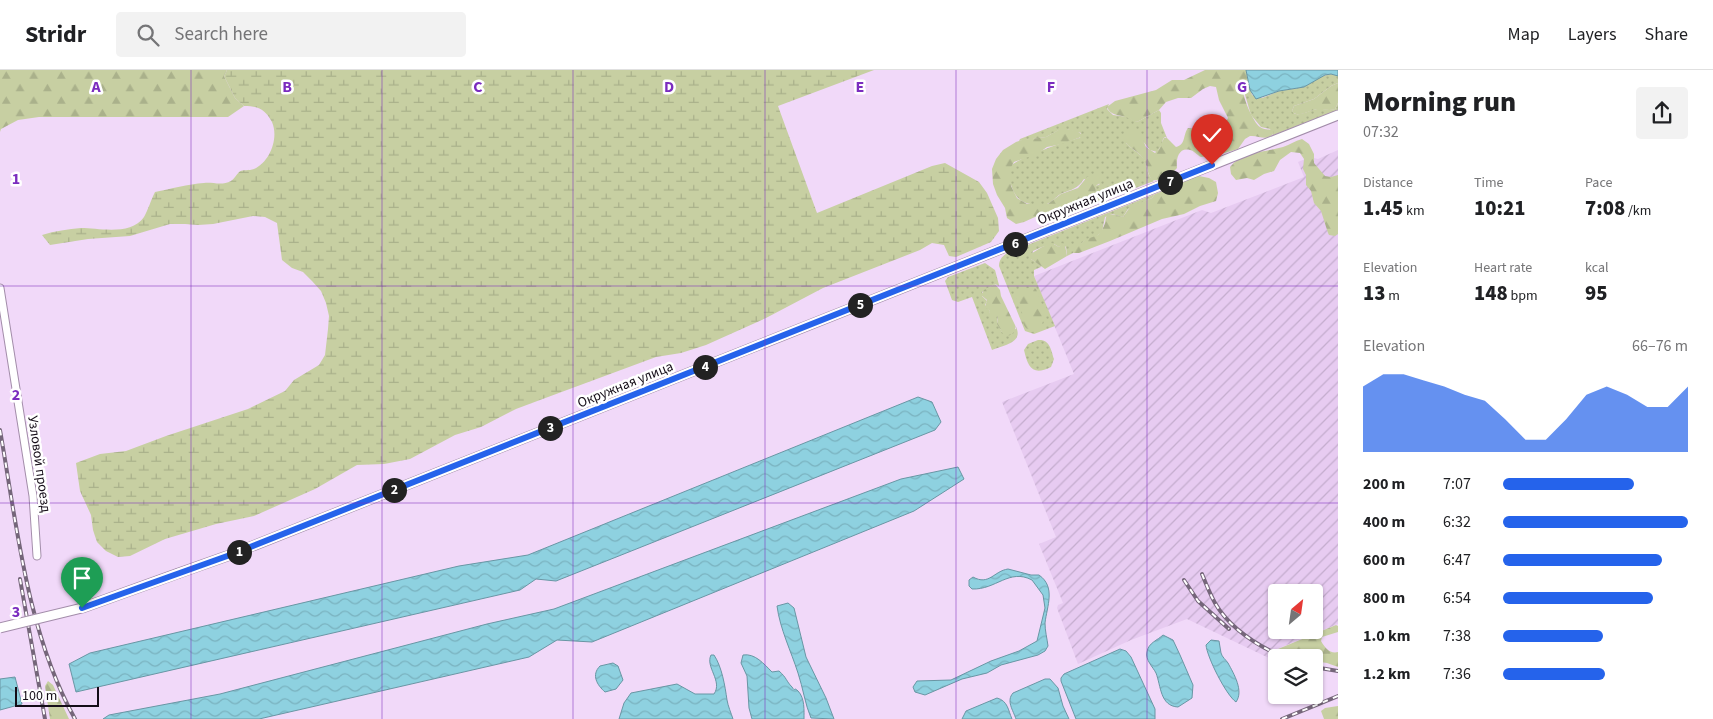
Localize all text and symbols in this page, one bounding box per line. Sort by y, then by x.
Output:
search box [116,12,466,57]
text: Stridr [25,17,86,52]
icon: search [134,21,162,49]
text: Search here [174,21,268,48]
text: Map [1508,22,1540,47]
text: Layers [1568,22,1617,47]
text: Share [1645,22,1688,47]
text: A [90,76,101,98]
text: B [282,76,292,98]
text: C [473,76,483,98]
text: D [664,76,674,98]
text: E [856,76,864,98]
text: F [1047,76,1055,98]
text: G [1237,76,1247,98]
text: Morning run [1363,82,1516,122]
button: share [1636,87,1688,139]
pin [1191,114,1233,165]
icon: check [1198,121,1226,149]
text: 07:32 [1363,121,1399,143]
text: 1 [12,168,20,190]
pin: 7 [1158,170,1182,194]
text: 7 [1167,172,1174,192]
text: Distance [1363,173,1413,193]
text: Time [1474,173,1504,193]
text: Pace [1585,173,1612,193]
street label: Окружная улица [1035,174,1136,230]
text: 1.45 [1363,193,1403,223]
text: 10:21 [1474,193,1525,223]
text: 7:08 [1585,193,1625,223]
text: km [1403,201,1425,221]
text: /km [1625,201,1651,221]
pin: 6 [1002,232,1028,256]
text: 6 [1012,234,1019,254]
text: Elevation [1363,258,1418,278]
text: Heart rate [1474,258,1532,278]
text: kcal [1585,258,1609,278]
text: 13 [1363,278,1385,308]
text: 148 [1474,278,1508,308]
text: 95 [1585,278,1607,308]
text: m [1385,286,1400,306]
text: bpm [1508,286,1538,306]
pin: 5 [848,292,872,318]
text: 5 [857,295,864,315]
text: Elevation [1363,335,1425,357]
text: 66–76 m [1632,335,1688,357]
pin: 4 [692,354,718,380]
street label: Окружная улица [575,357,676,413]
text: 4 [702,357,709,377]
text: 2 [12,384,20,406]
street label: Узловой проезд [22,415,56,514]
pin: 3 [538,416,562,440]
text: 3 [547,418,554,438]
text: 200 m [1363,473,1405,495]
text: 7:07 [1443,473,1471,495]
pin: 2 [382,478,406,502]
text: 2 [391,480,398,500]
text: 400 m [1363,511,1405,533]
text: 6:32 [1443,511,1471,533]
pin: 1 [226,540,252,564]
text: 1 [236,542,243,562]
text: 600 m [1363,549,1405,571]
text: 6:47 [1443,549,1471,571]
pin [61,557,103,608]
icon: arrive [68,564,96,592]
north arrow [1268,584,1322,639]
map controls [1268,584,1323,704]
text: 800 m [1363,587,1405,609]
text: 6:54 [1443,587,1471,609]
text: 3 [12,601,20,623]
text: 1.0 km [1363,625,1410,647]
text: 7:38 [1443,625,1471,647]
button: layers [1268,649,1323,704]
text: 1.2 km [1363,663,1410,685]
text: 7:36 [1443,663,1471,685]
scale bar [15,684,99,707]
text: 100 m [22,686,57,706]

